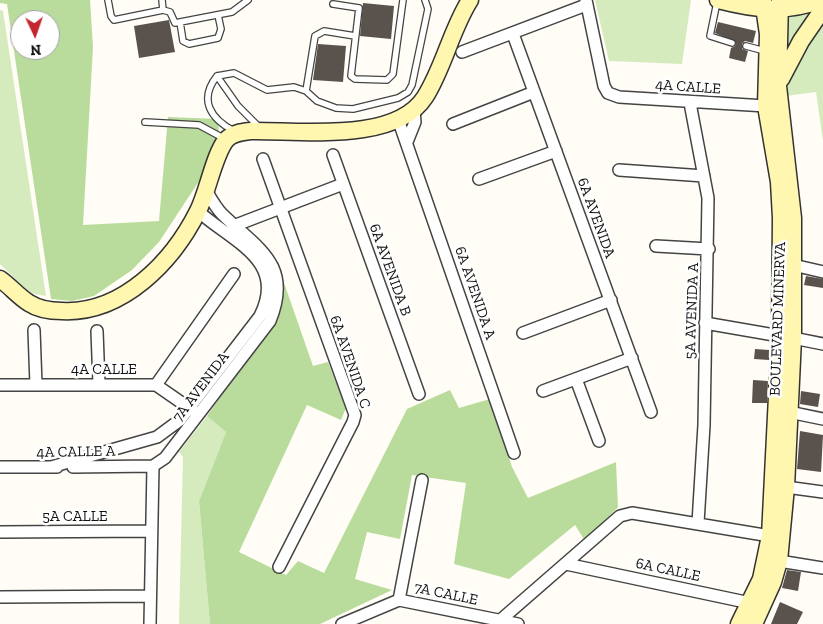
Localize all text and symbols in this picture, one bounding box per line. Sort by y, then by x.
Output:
north arrow [10,10,60,60]
text: N [30,41,42,58]
street label: 4A CALLE [655,76,721,98]
street label: 6A AVENIDA [573,175,619,261]
street label: 6A AVENIDA B [365,222,415,318]
street label: BOULEVARD MINERVA [766,241,790,397]
street label: 6A AVENIDA A [451,244,499,342]
street label: 5A AVENIDA A [681,262,703,360]
street label: 6A AVENIDA C [326,313,374,411]
street label: 7A AVENIDA [169,349,233,425]
street label: 4A CALLE [71,361,137,379]
street label: 4A CALLE A [36,442,116,462]
street label: 5A CALLE [42,508,108,526]
street label: 6A CALLE [634,554,702,586]
street label: 7A CALLE [413,579,479,609]

